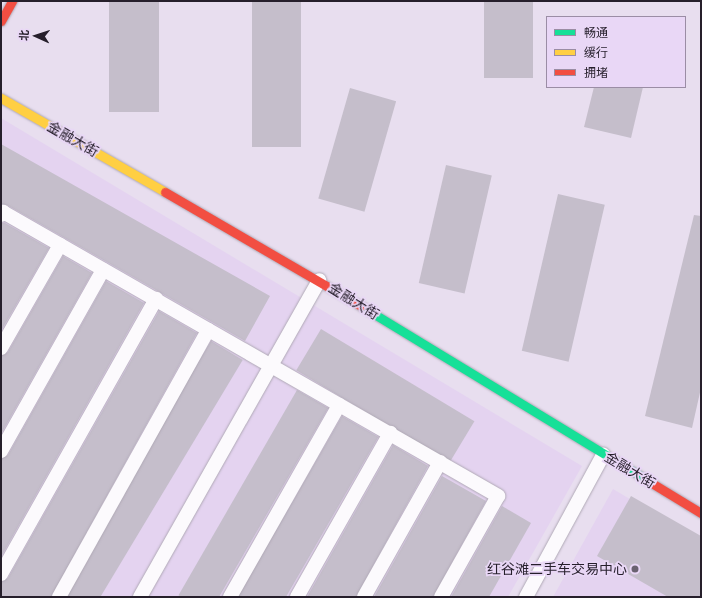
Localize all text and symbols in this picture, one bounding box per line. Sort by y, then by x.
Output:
north arrow [16,16,56,56]
legend [546,16,686,88]
text: 畅通 [584,24,608,42]
text: 北 [16,29,32,41]
text: 缓行 [584,44,608,62]
text: 拥堵 [584,64,608,82]
street label: 金融大街 [45,118,101,160]
street label: 金融大街 [326,279,382,323]
street label: 金融大街 [602,448,658,492]
place label: 红谷滩二手车交易中心 [487,561,627,577]
marker: 红谷滩二手车交易中心 [630,564,640,574]

